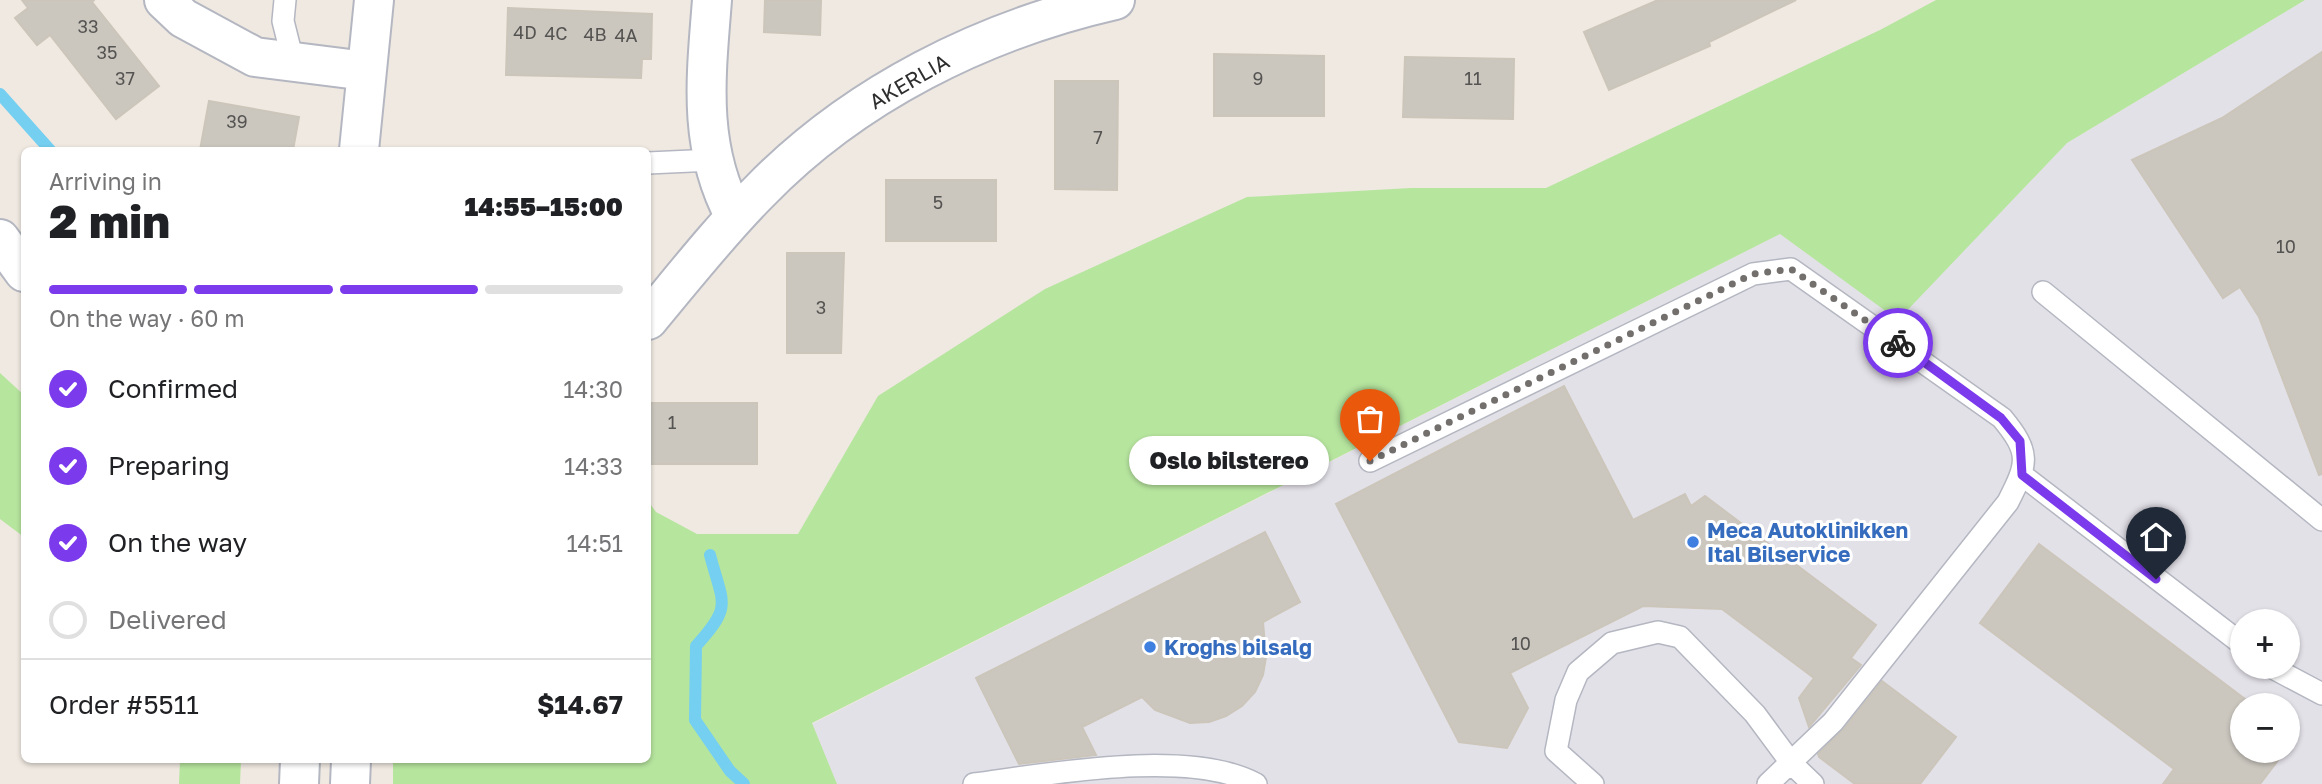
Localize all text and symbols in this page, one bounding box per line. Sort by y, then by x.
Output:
house number: 33 [77,15,99,37]
house number: 4D [513,21,537,43]
house number: 4C [544,22,568,44]
house number: 4B [583,23,607,45]
house number: 4A [614,24,638,46]
house number: 35 [97,41,117,63]
street label: AKERLIA [864,48,954,114]
house number: 37 [115,67,135,89]
house number: 9 [1253,67,1263,89]
house number: 11 [1464,67,1482,89]
house number: 39 [226,110,248,132]
house number: 7 [1093,126,1103,148]
text: Arriving in [49,167,162,195]
text: 14:55–15:00 [465,191,623,222]
house number: 5 [933,191,943,213]
text: 2 min [49,193,170,248]
house number: 10 [2276,235,2296,257]
house number: 3 [816,296,826,318]
text: On the way · 60 m [49,304,245,332]
courier [1863,308,1933,378]
icon: bike [1879,324,1917,362]
icon: check [49,370,87,408]
text: Confirmed [108,373,238,404]
text: 14:30 [563,375,623,403]
pin [1340,389,1400,461]
icon: bag [1351,400,1389,438]
house number: 1 [668,411,677,433]
callout: Oslo bilstereo [1128,436,1328,486]
text: Oslo bilstereo [1149,446,1309,474]
icon: check [49,447,87,485]
text: Preparing [108,450,230,481]
text: 14:33 [564,452,623,480]
pin [2126,507,2186,579]
place label: Meca Autoklinikken Ital Bilservice [1707,517,1908,567]
icon: home [2137,518,2175,556]
icon: check [49,524,87,562]
text: On the way [108,527,247,558]
text: 14:51 [566,529,623,557]
marker: Meca Autoklinikken Ital Bilservice [1685,534,1701,550]
text: Delivered [108,604,227,635]
map controls [2230,609,2300,763]
button: + [2230,609,2300,679]
house number: 10 [1511,632,1531,654]
place label: Kroghs bilsalg [1164,634,1312,660]
marker: Kroghs bilsalg [1142,639,1158,655]
text: Order #5511 [49,689,199,720]
text: $14.67 [537,689,623,720]
button: − [2230,693,2300,763]

